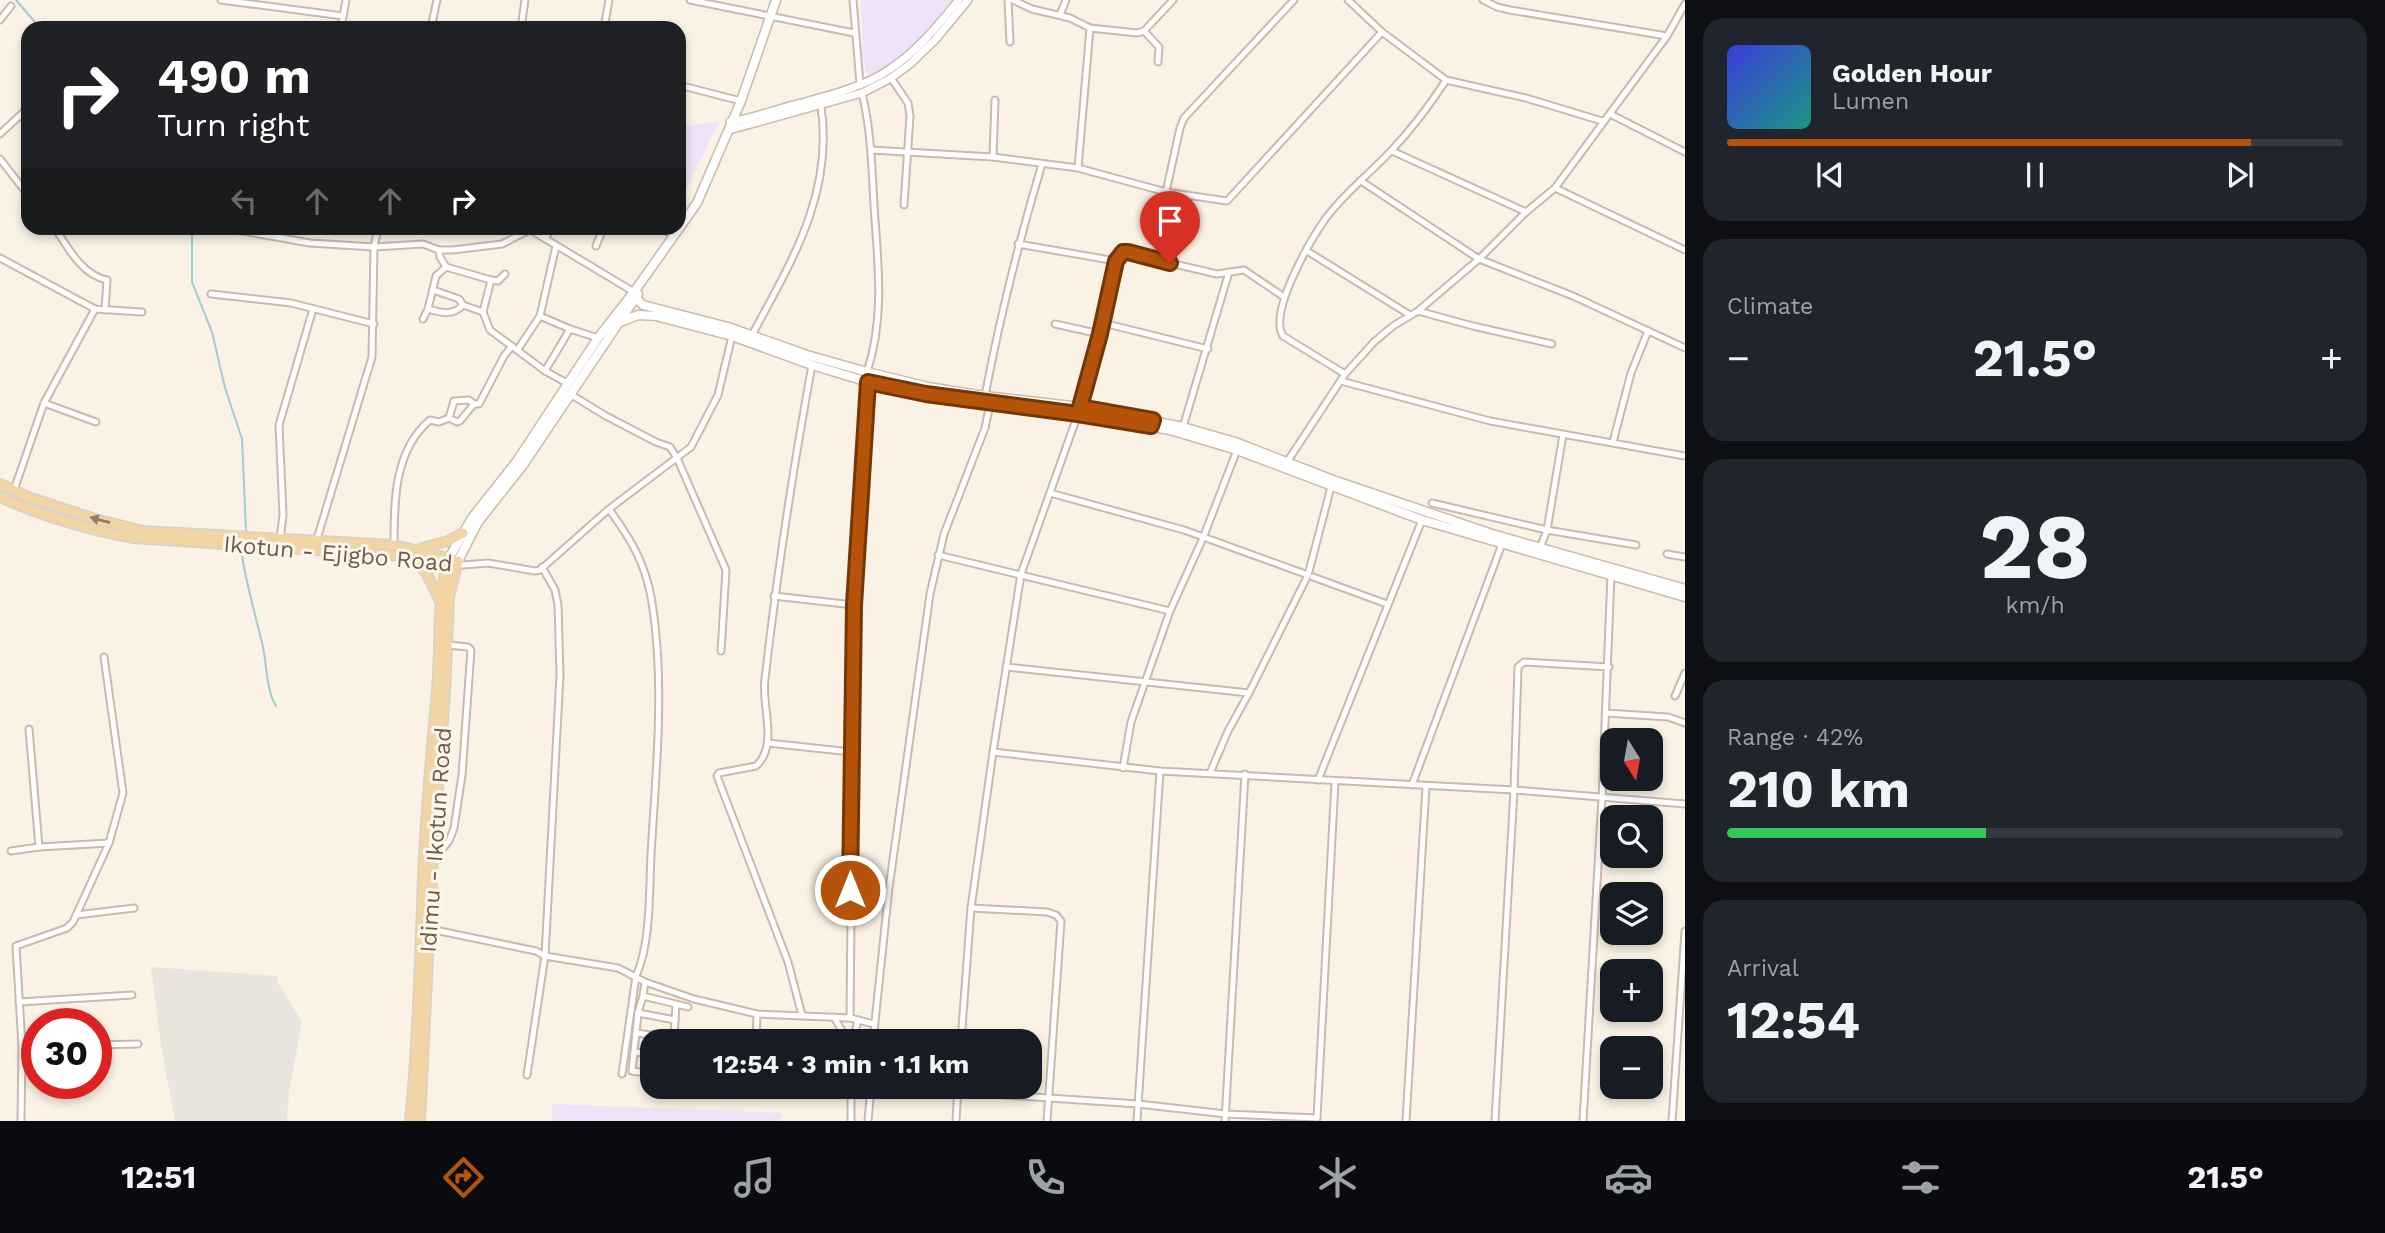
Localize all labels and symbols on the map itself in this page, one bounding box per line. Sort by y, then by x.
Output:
pin [1140,191,1200,263]
one-way arrow [89,514,111,525]
street label: Ikotun - Ejigbo Road [222,531,454,577]
street label: Idimu - Ikotun Road [415,727,457,953]
north arrow [1600,728,1662,791]
position arrow [813,853,887,927]
speed limit sign: 30 [21,1008,112,1099]

